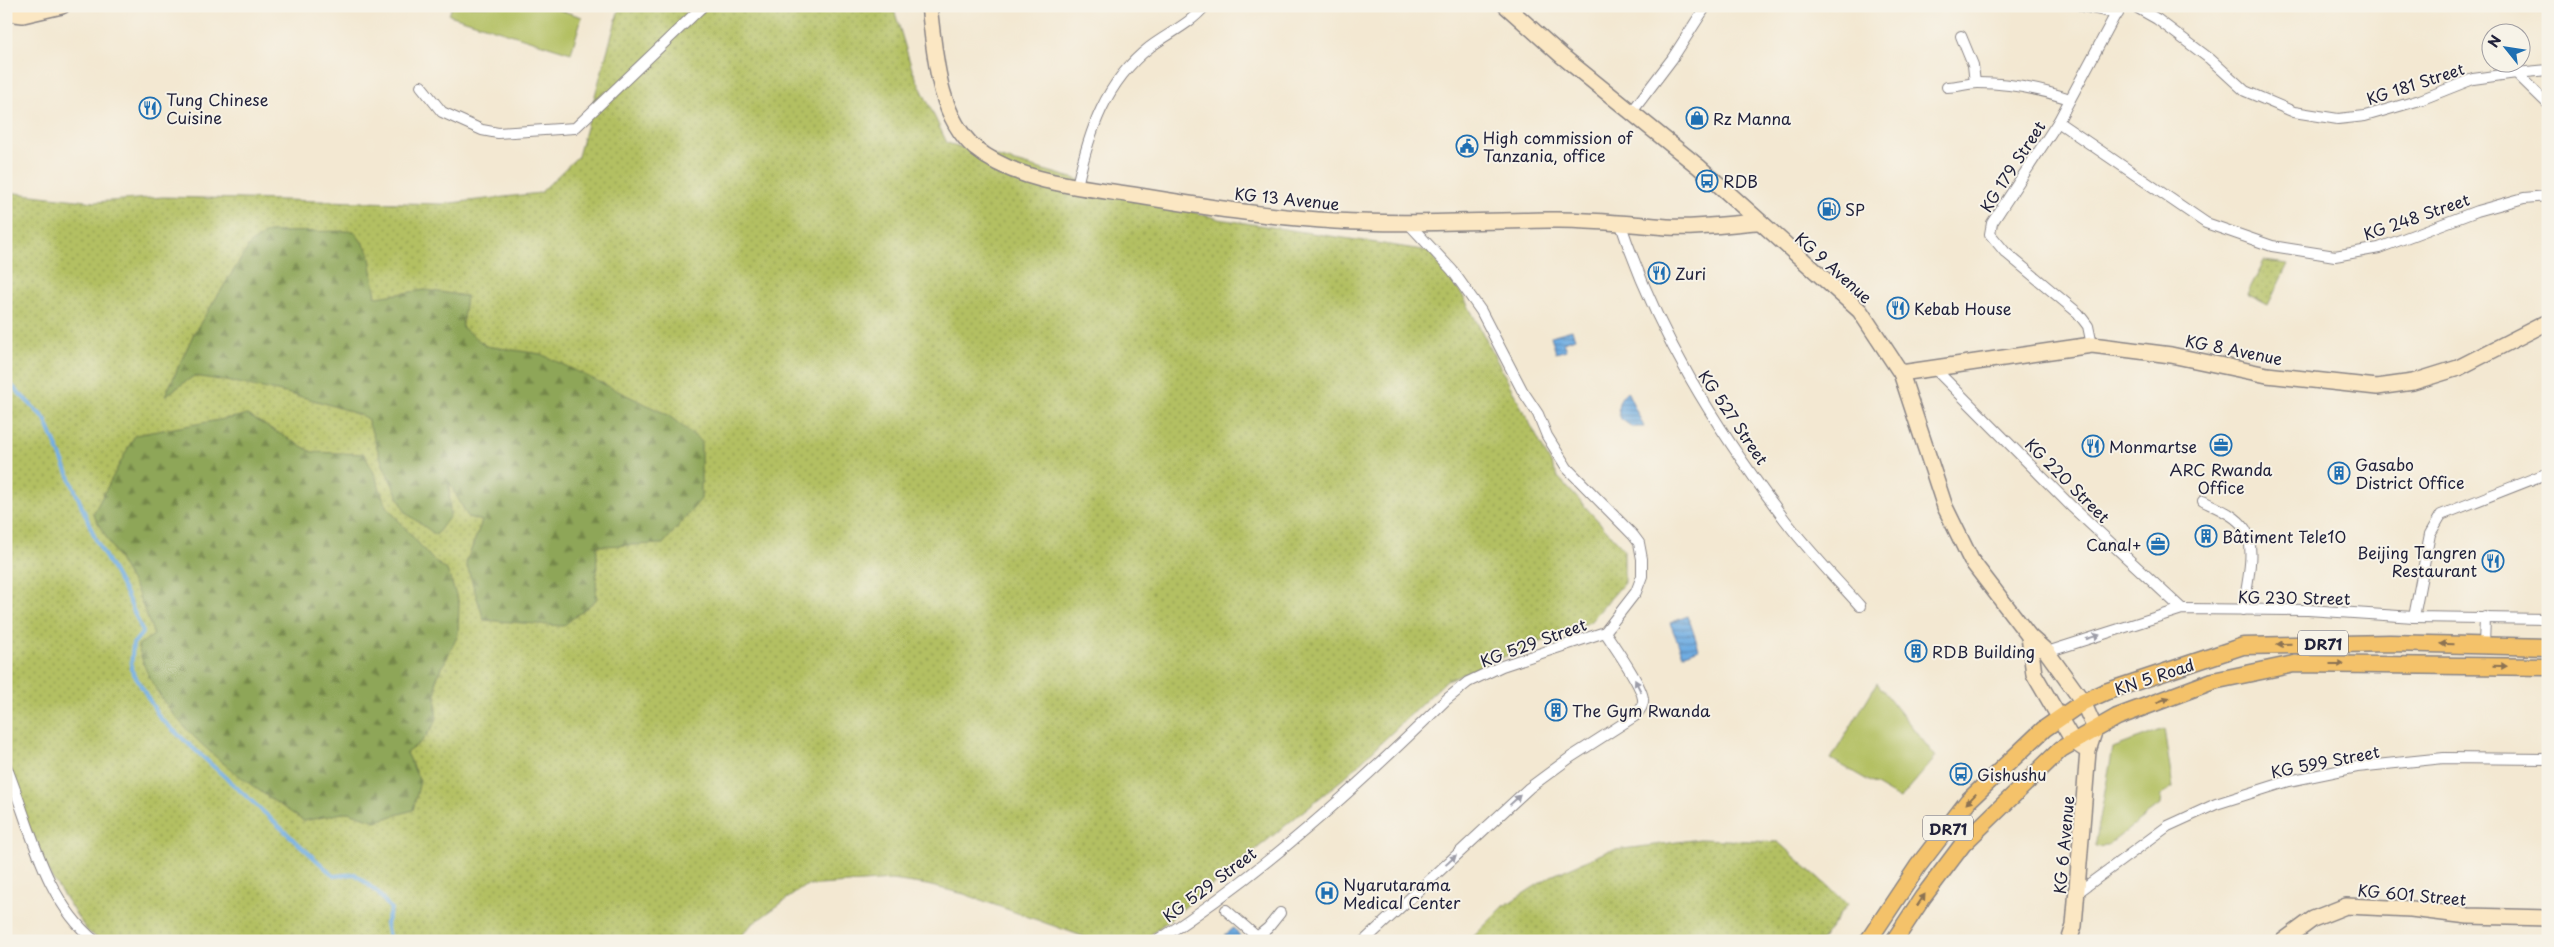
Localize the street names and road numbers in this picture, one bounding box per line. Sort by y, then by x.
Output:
street label: KG 181 Street [2363,56,2467,110]
street label: KG 179 Street [1973,115,2051,216]
street label: KG 13 Avenue [1233,181,1341,215]
street label: KG 248 Street [2360,186,2473,245]
street label: KG 9 Avenue [1790,226,1878,308]
street label: KG 8 Avenue [2183,328,2285,370]
street label: KG 527 Street [1693,365,1775,470]
street label: KG 220 Street [2020,432,2116,528]
street label: KG 230 Street [2237,584,2351,610]
street label: KG 529 Street [1476,611,1590,672]
road number: DR71 [2298,630,2348,656]
street label: KN 5 Road [2111,652,2197,700]
street label: KG 599 Street [2269,739,2382,783]
street label: KG 6 Avenue [2047,794,2079,895]
road number: DR71 [1923,816,1973,840]
street label: KG 529 Street [1157,841,1261,927]
street label: KG 601 Street [2357,877,2468,911]

